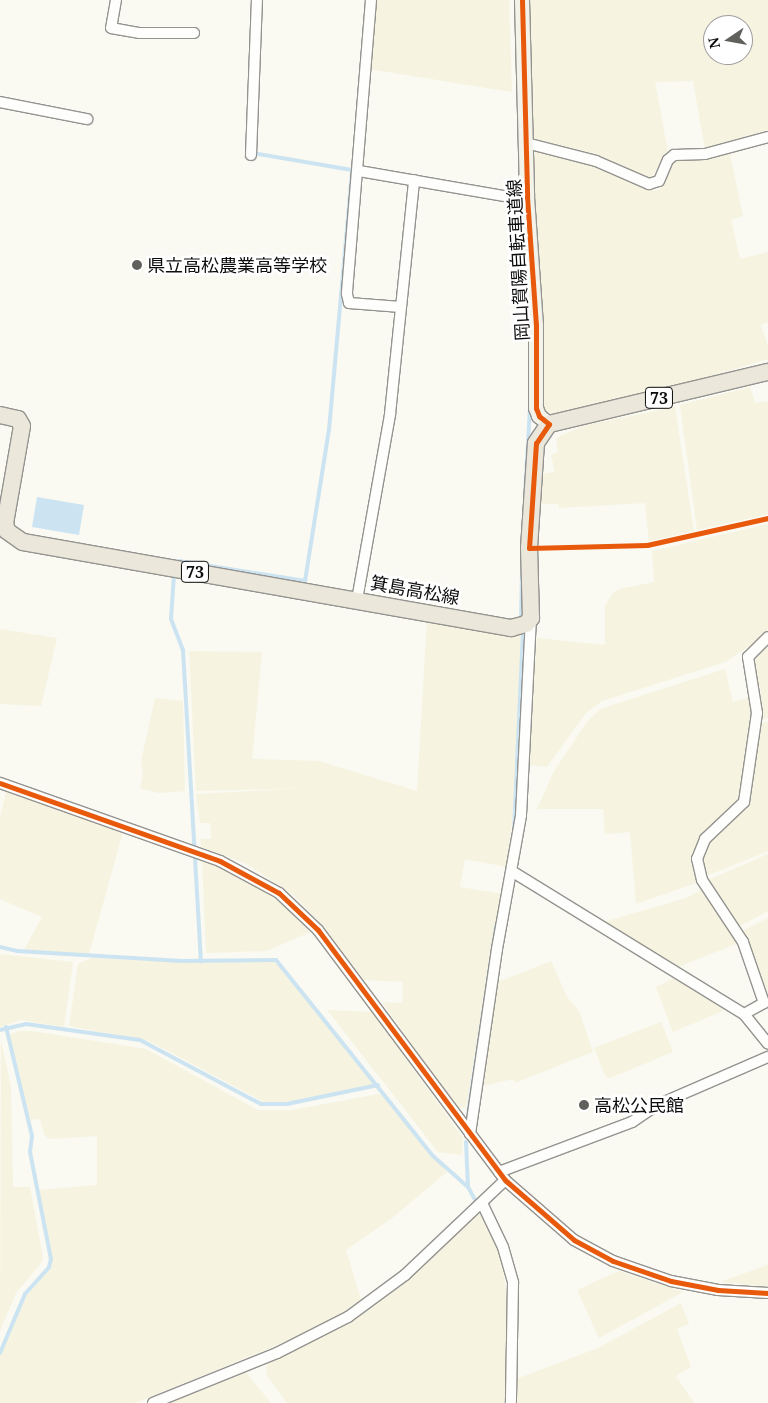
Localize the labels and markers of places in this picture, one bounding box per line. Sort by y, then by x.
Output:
place label: 県立高松農業高等学校 [147,254,327,276]
marker: 県立高松農業高等学校 [131,259,143,271]
place label: 高松公民館 [594,1094,684,1116]
marker: 高松公民館 [578,1099,590,1111]

